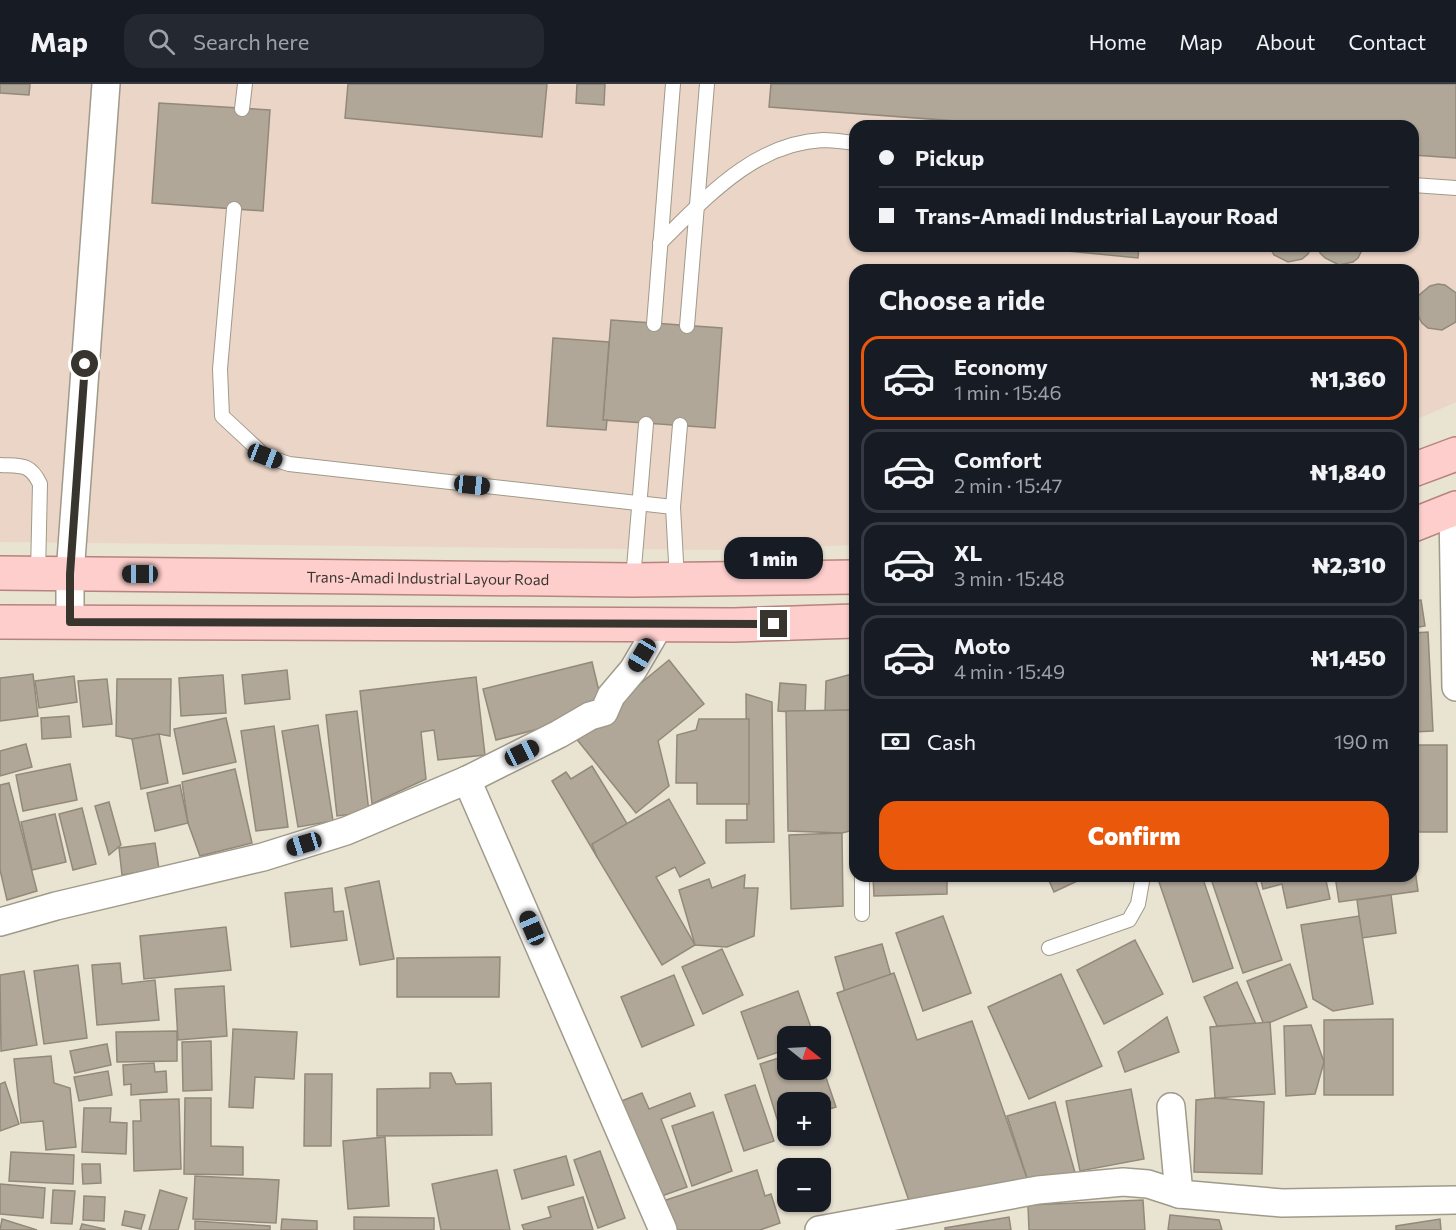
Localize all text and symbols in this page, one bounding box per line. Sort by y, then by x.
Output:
search box [124,14,544,68]
text: Map [30,24,88,58]
icon: search [145,25,178,58]
text: Search here [193,28,309,55]
text: Home [1089,29,1146,54]
text: Map [1179,29,1223,54]
text: About [1256,29,1315,54]
text: Contact [1348,29,1426,54]
text: Pickup [915,144,984,171]
text: Trans-Amadi Industrial Layour Road [915,202,1278,229]
text: Choose a ride [879,283,1045,316]
route start [71,350,98,377]
icon: car [882,351,936,405]
text: Economy [954,353,1048,380]
text: ₦1,360 [1310,365,1386,392]
text: 1 min · 15:46 [954,380,1062,404]
car [245,441,285,471]
icon: car [882,444,936,498]
text: Comfort [954,446,1042,473]
text: ₦1,840 [1310,458,1386,485]
text: 2 min · 15:47 [954,473,1062,497]
car [453,474,491,496]
callout: 1 min [724,537,824,579]
icon: car [882,537,936,591]
text: XL [954,539,982,566]
text: 1 min [749,546,798,570]
text: ₦2,310 [1312,551,1386,578]
car [122,565,158,583]
text: 3 min · 15:48 [954,566,1065,590]
street label: Trans-Amadi Industrial Layour Road [307,567,549,588]
route end [760,610,787,637]
icon: car [882,630,936,684]
text: Moto [954,632,1010,659]
car [625,635,659,675]
text: ₦1,450 [1310,644,1386,671]
text: 4 min · 15:49 [954,659,1065,683]
icon: cash [879,725,912,758]
text: Cash [927,728,976,755]
text: 190 m [1334,729,1389,753]
car [502,737,542,769]
button: Confirm [879,801,1389,870]
car [284,830,324,858]
car [517,908,547,948]
north arrow [777,1026,831,1080]
map controls [777,1026,831,1212]
button: + [777,1092,831,1146]
button: − [777,1158,831,1212]

